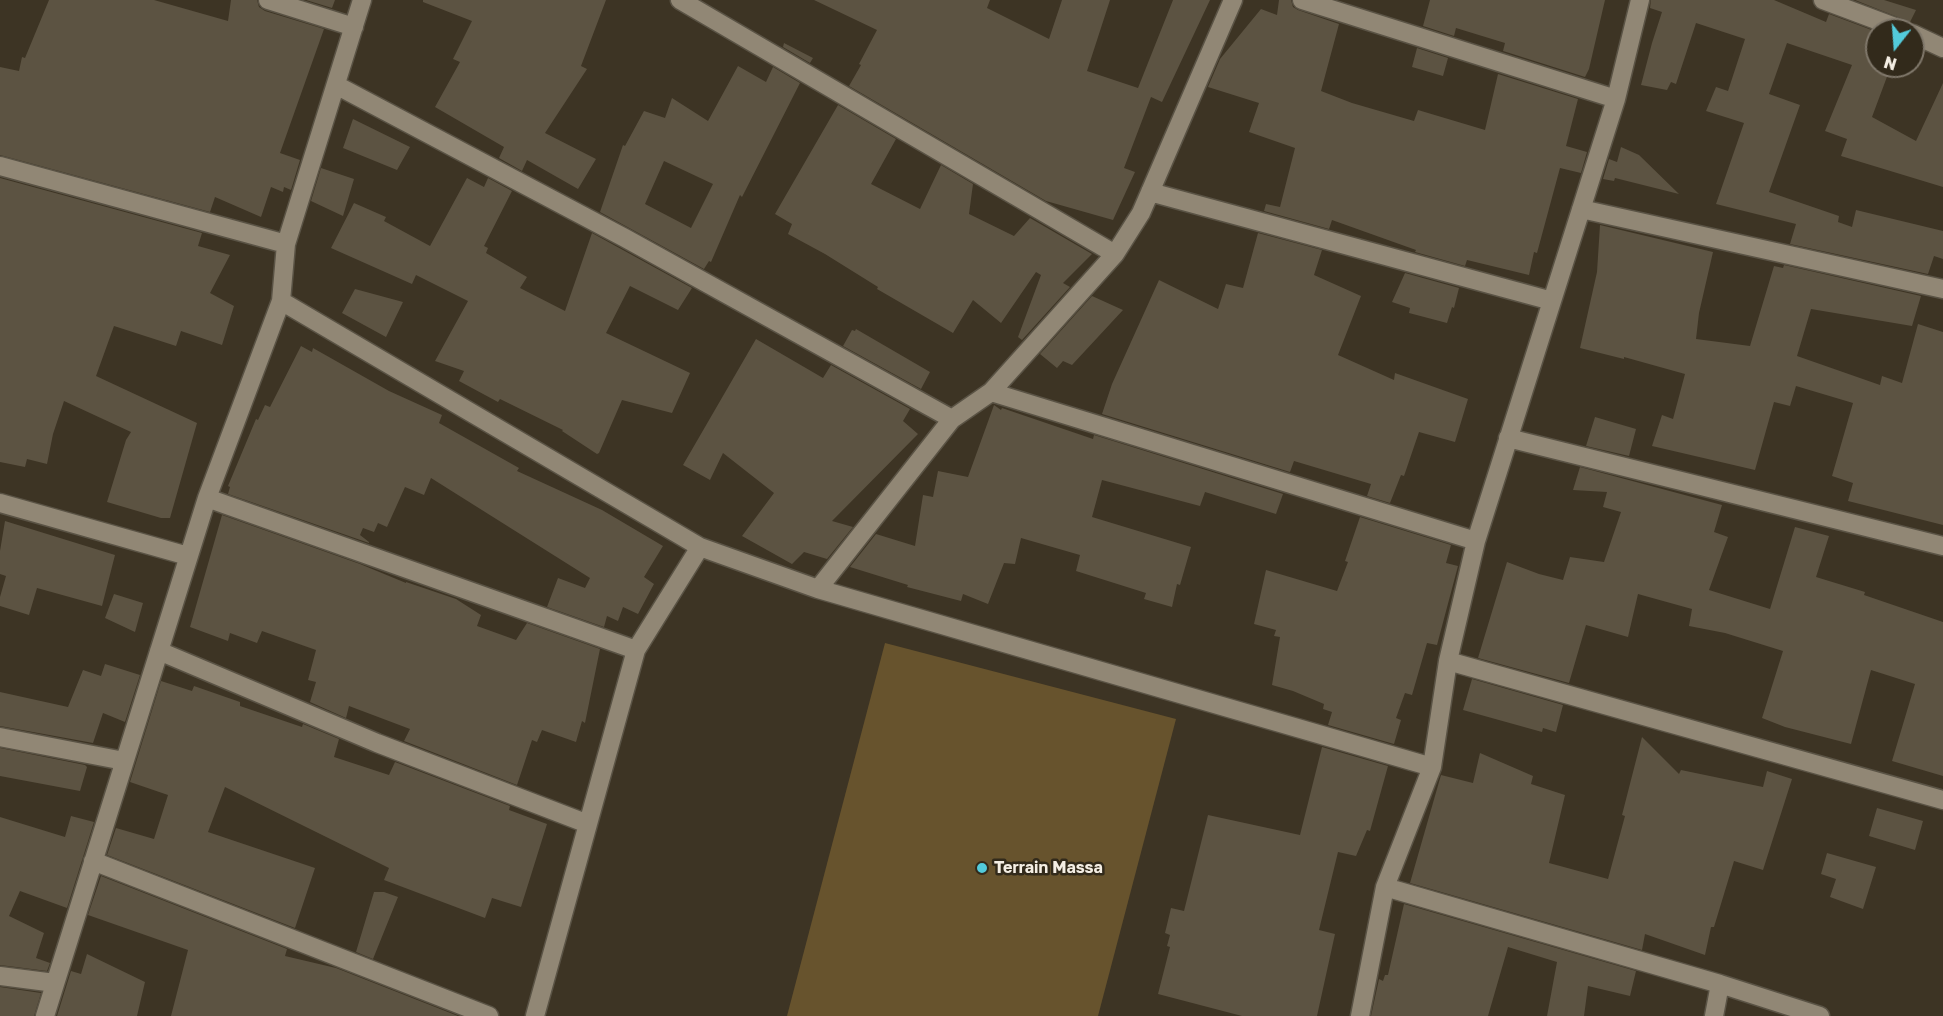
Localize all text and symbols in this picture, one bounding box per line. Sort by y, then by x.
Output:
north arrow [1865,18,1925,78]
text: N [1882,52,1899,75]
place label: Terrain Massa [994,858,1103,878]
marker: Terrain Massa [975,861,989,875]

